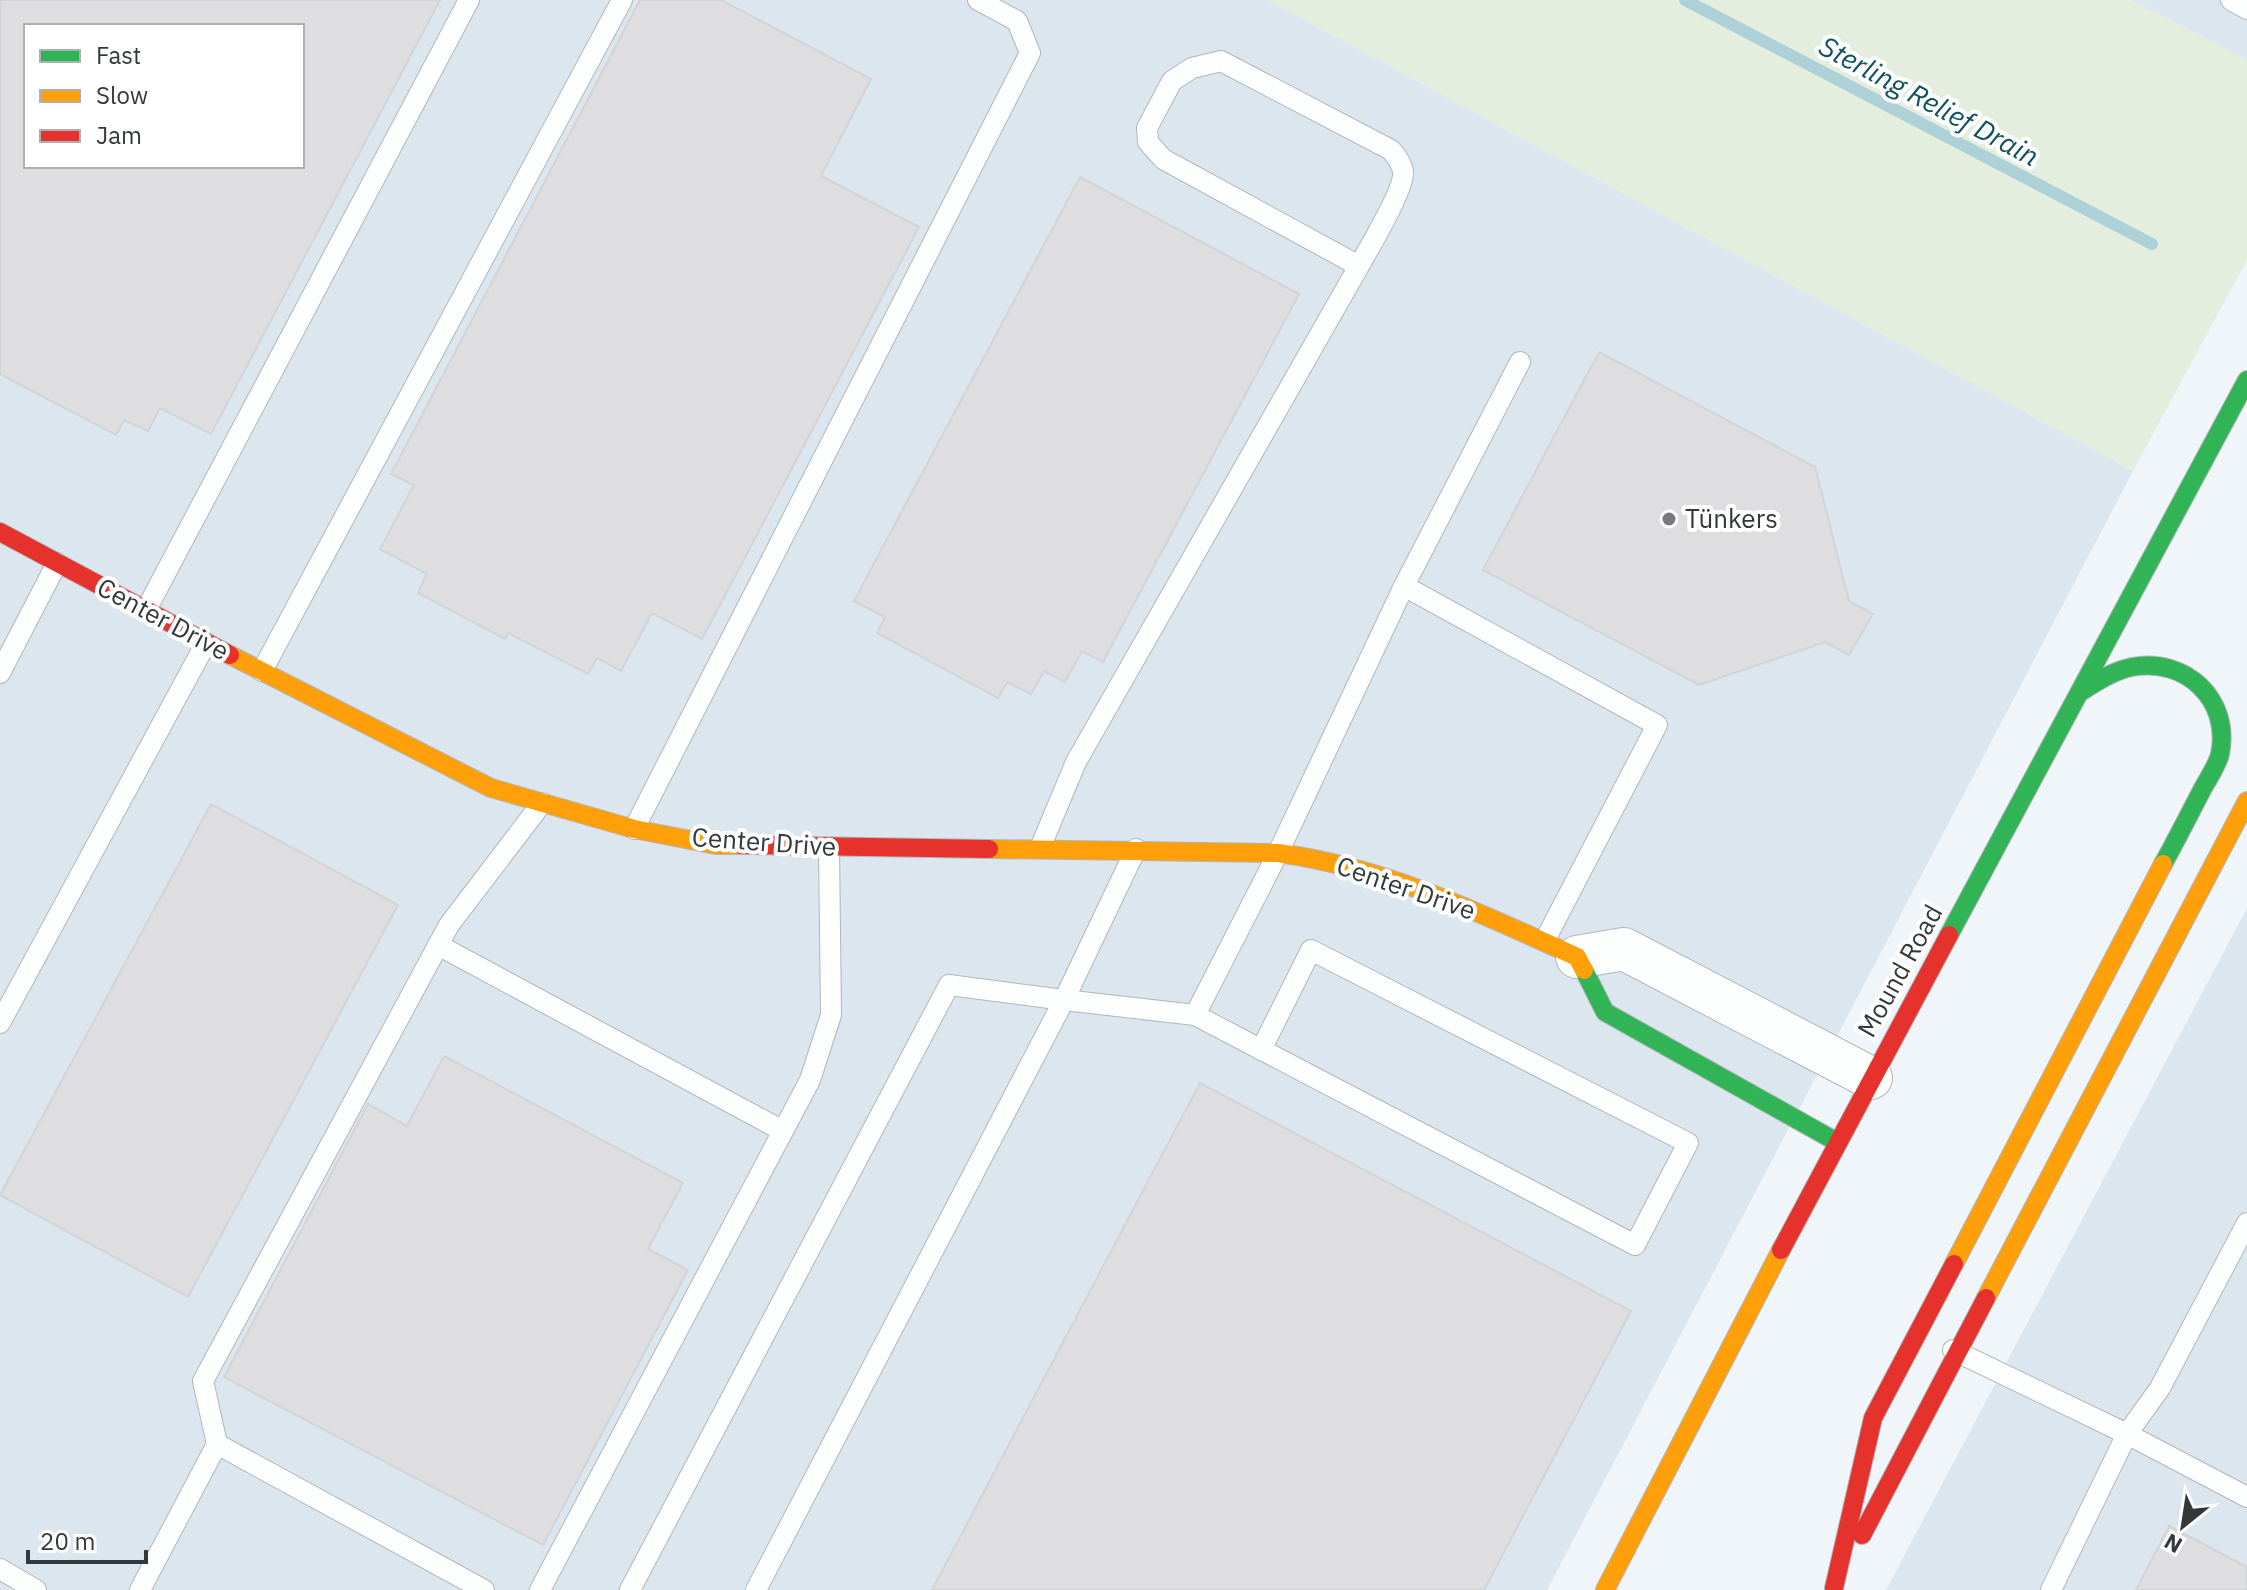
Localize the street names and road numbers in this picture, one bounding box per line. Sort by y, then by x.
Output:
street label: Center Drive [92,569,235,667]
street label: Center Drive [691,819,837,863]
street label: Center Drive [1332,847,1480,927]
street label: Mound Road [1849,898,1949,1043]

